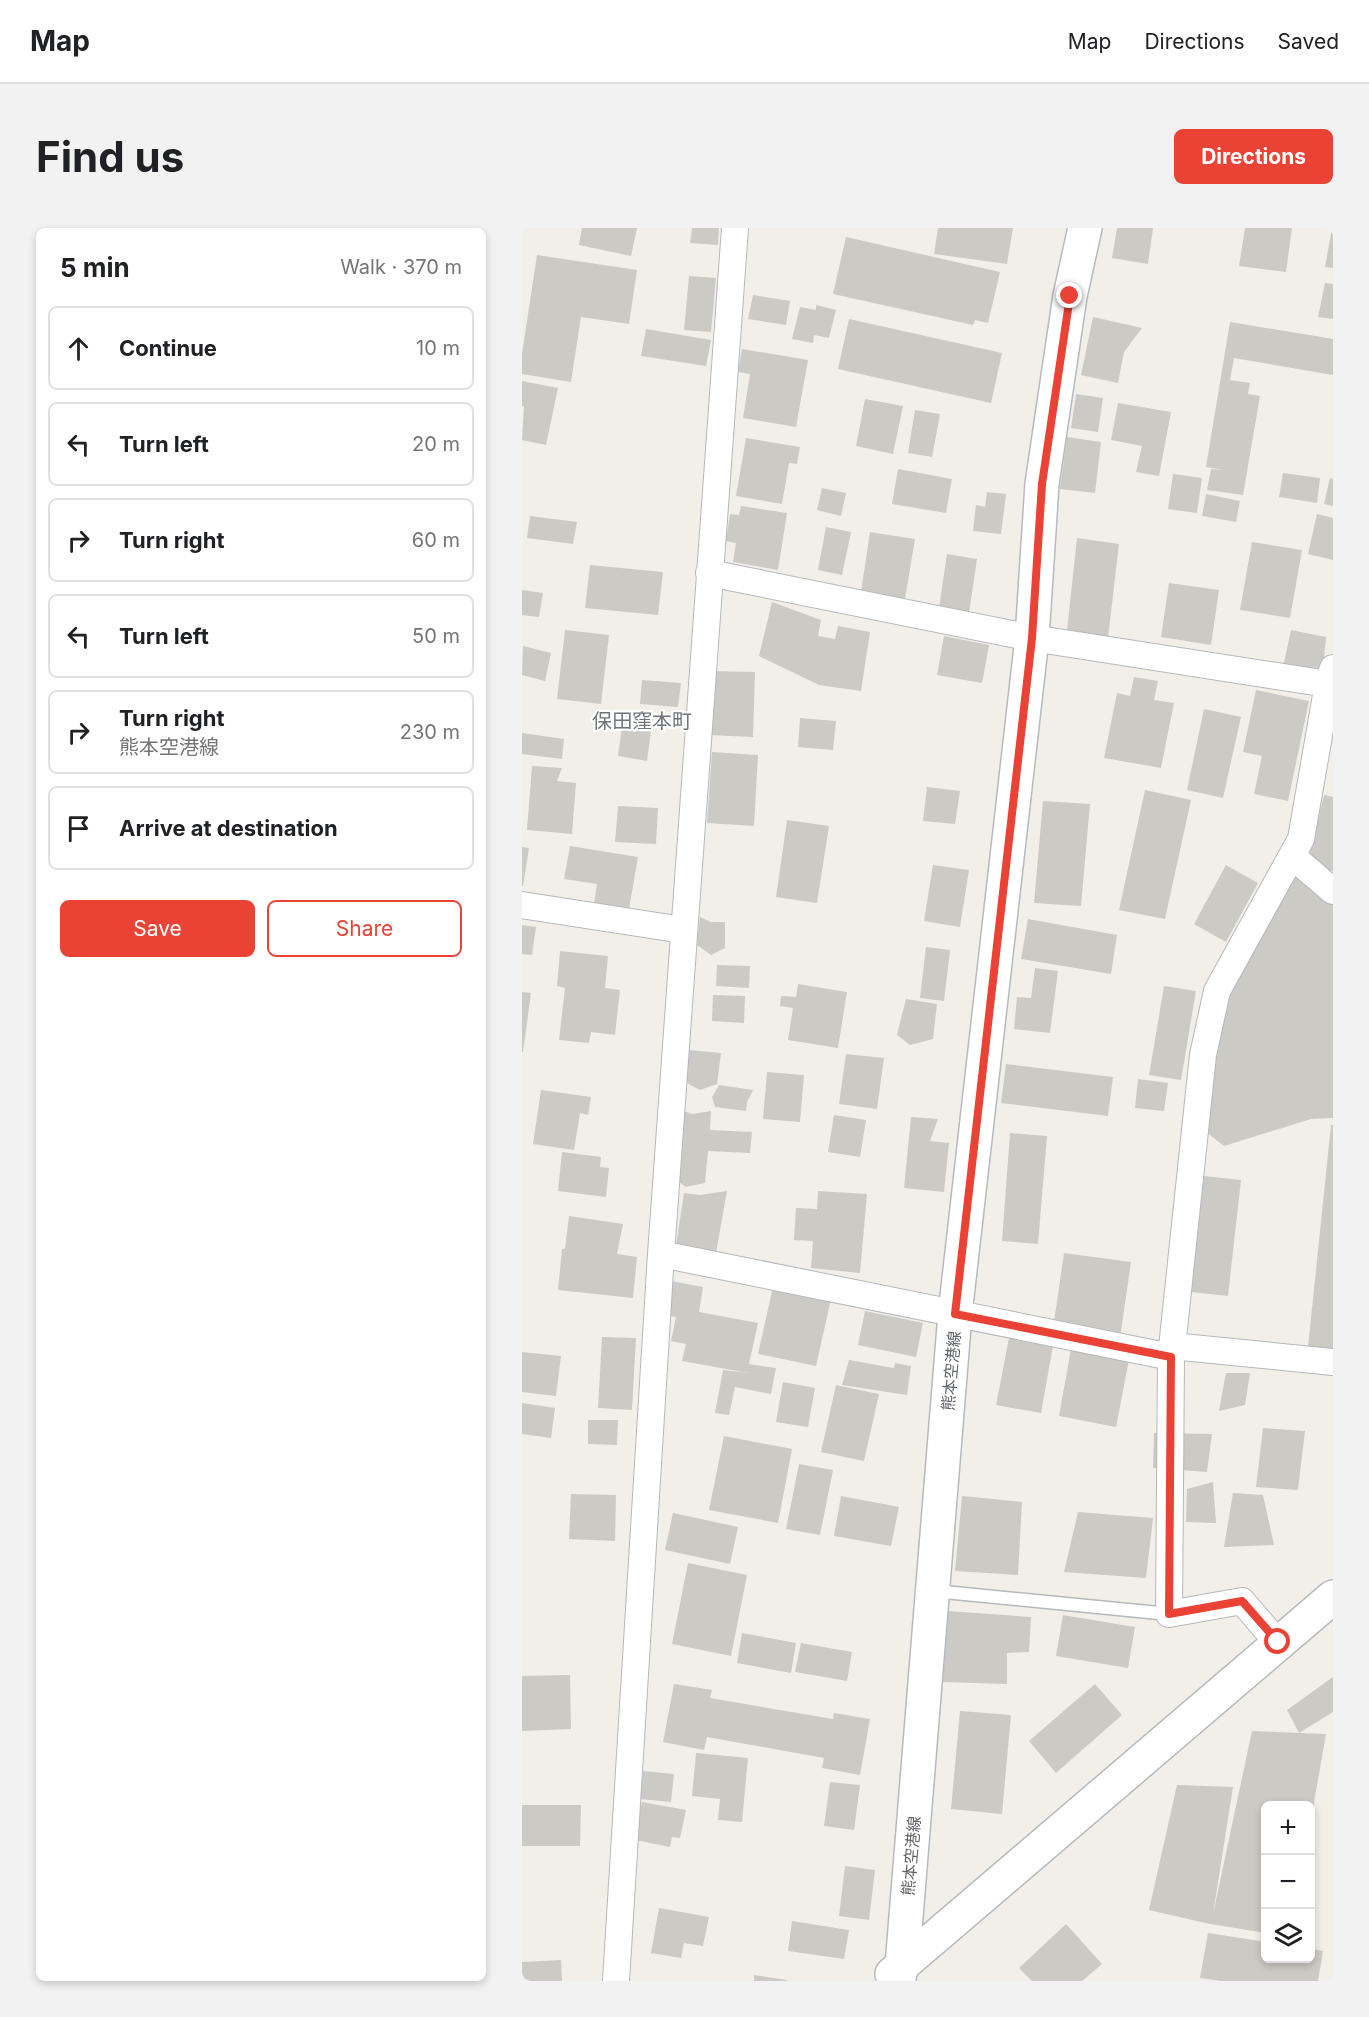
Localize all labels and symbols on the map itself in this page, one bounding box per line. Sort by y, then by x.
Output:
route end [1056,282,1082,308]
district label: 保田窪本町 [592,709,692,733]
street label: 熊本空港線 [938,1330,964,1412]
route start [1264,1628,1290,1654]
street label: 熊本空港線 [898,1815,924,1897]

